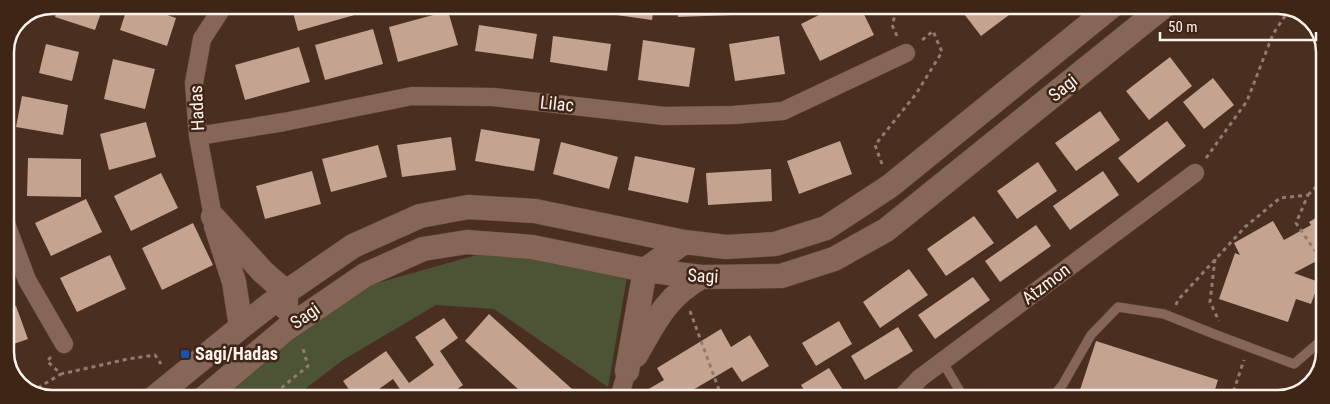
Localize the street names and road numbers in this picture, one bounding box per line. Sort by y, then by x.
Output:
street label: Sagi [1044,70,1081,106]
street label: Hadas [185,85,208,131]
street label: Lilac [539,91,575,116]
street label: Atzmon [1018,259,1074,308]
street label: Sagi [687,264,719,287]
street label: Sagi [286,298,323,333]

